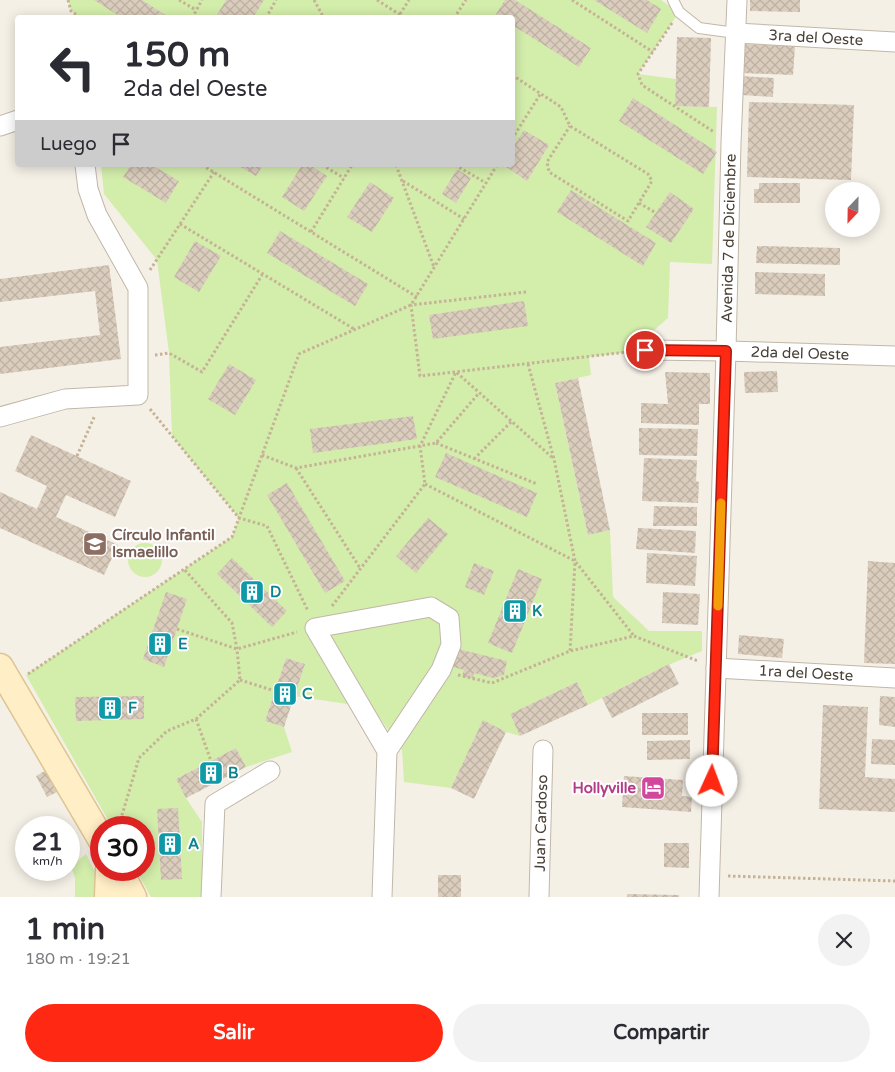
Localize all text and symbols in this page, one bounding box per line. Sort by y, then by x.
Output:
street label: 3ra del Oeste [768,26,864,49]
text: 150 m [123,34,230,76]
icon: left [40,35,105,100]
text: 2da del Oeste [123,76,267,102]
icon: arrive [107,130,135,158]
text: Luego [40,133,97,155]
street label: Avenida 7 de Diciembre [718,153,740,323]
north arrow [825,182,880,238]
map controls [825,182,880,237]
pin [624,329,666,371]
icon: arrive [631,336,659,364]
street label: 2da del Oeste [750,343,849,364]
place label: Círculo Infantil Ismaelillo [112,526,215,561]
school or university icon: Círculo Infantil Ismaelillo [82,531,108,557]
building icon: D [239,579,265,605]
place label: D [270,583,281,601]
building icon: K [502,598,528,624]
place label: K [532,602,542,620]
building icon: E [147,631,173,657]
place label: E [178,635,188,653]
street label: 1ra del Oeste [758,661,854,685]
building icon: C [272,681,298,707]
place label: C [302,685,313,703]
building icon: F [97,695,123,721]
place label: F [128,699,137,717]
position arrow [685,754,737,806]
building icon: B [198,760,224,786]
place label: B [228,764,238,782]
street label: Juan Cardoso [531,774,551,872]
hotel icon: Hollyville [640,775,666,801]
place label: Hollyville [573,779,637,798]
speed limit sign: 30 [90,816,155,881]
text: 21 [32,827,63,857]
building icon: A [157,831,183,857]
place label: A [188,835,199,853]
text: km/h [32,854,63,868]
text: 1 min [25,911,105,948]
button: close [818,914,870,966]
text: 180 m · 19:21 [25,949,131,969]
button: Salir [25,1004,443,1062]
button: Compartir [453,1004,870,1062]

